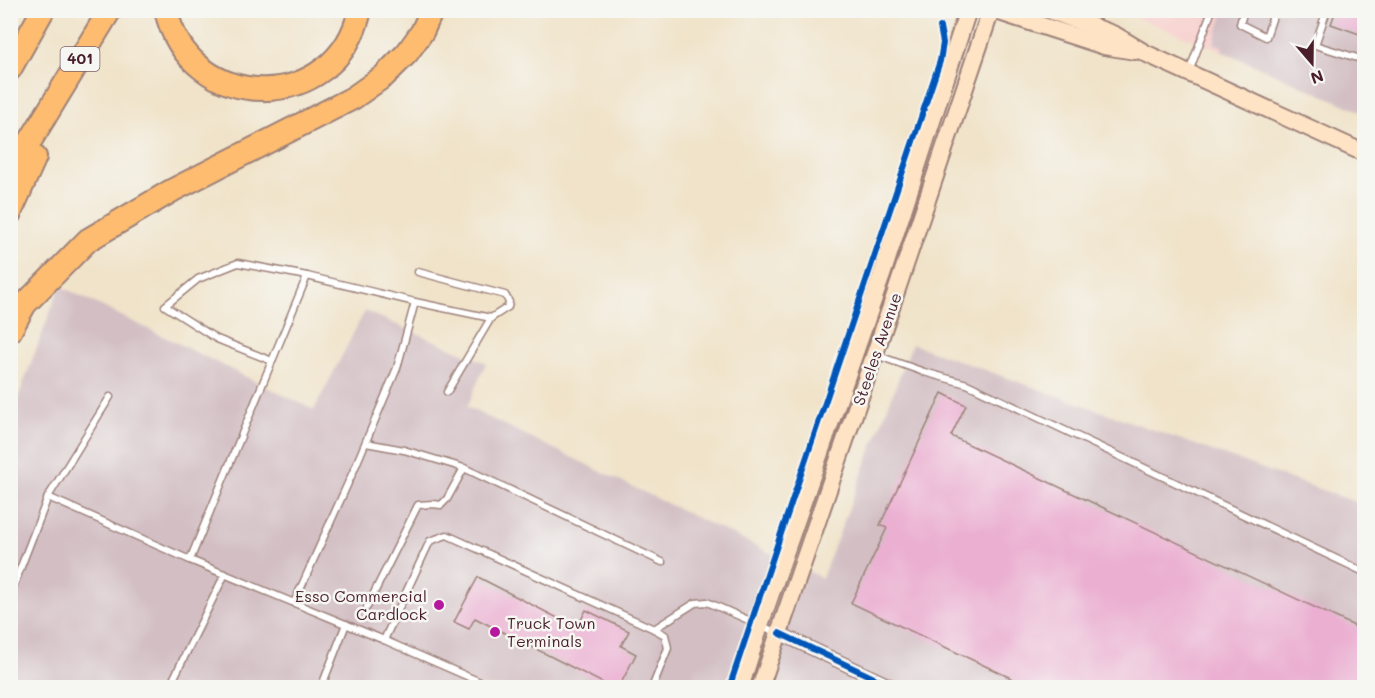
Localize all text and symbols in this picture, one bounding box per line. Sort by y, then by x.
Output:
north arrow [1282,33,1342,93]
road number: 401 [60,47,100,71]
text: N [1308,66,1327,90]
street label: Steeles Avenue [847,290,906,408]
place label: Esso Commercial Cardlock [295,585,427,624]
marker: Esso Commercial Cardlock [432,598,446,612]
place label: Truck Town Terminals [507,612,595,651]
marker: Truck Town Terminals [488,625,502,639]

